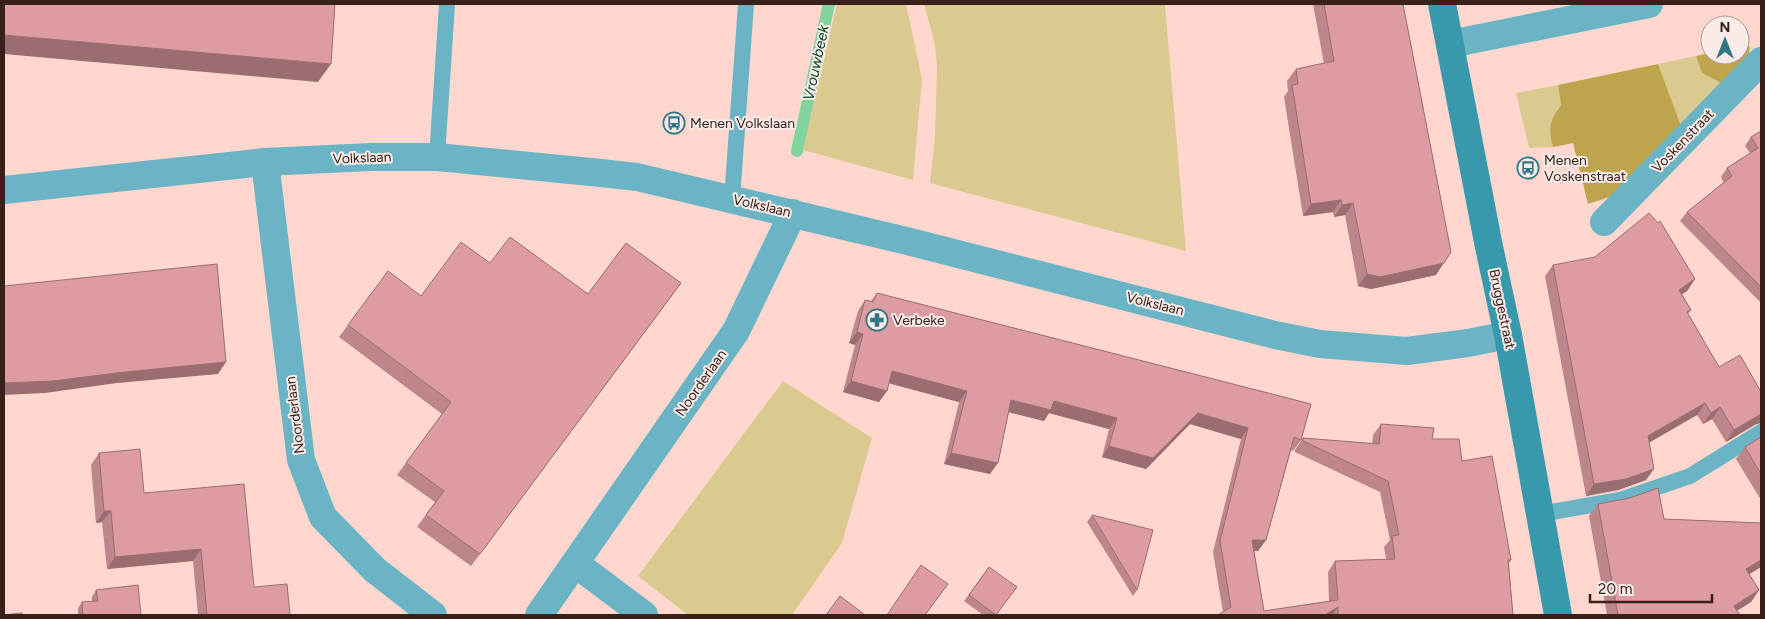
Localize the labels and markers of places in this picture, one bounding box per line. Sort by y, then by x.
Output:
bus stop icon: Menen Volkslaan [662,111,686,135]
place label: Menen Volkslaan [690,115,795,132]
place label: Menen Voskenstraat [1544,152,1626,185]
bus stop icon: Menen Voskenstraat [1516,156,1540,180]
pharmacy icon: Verbeke [865,308,889,332]
place label: Verbeke [893,312,945,329]

